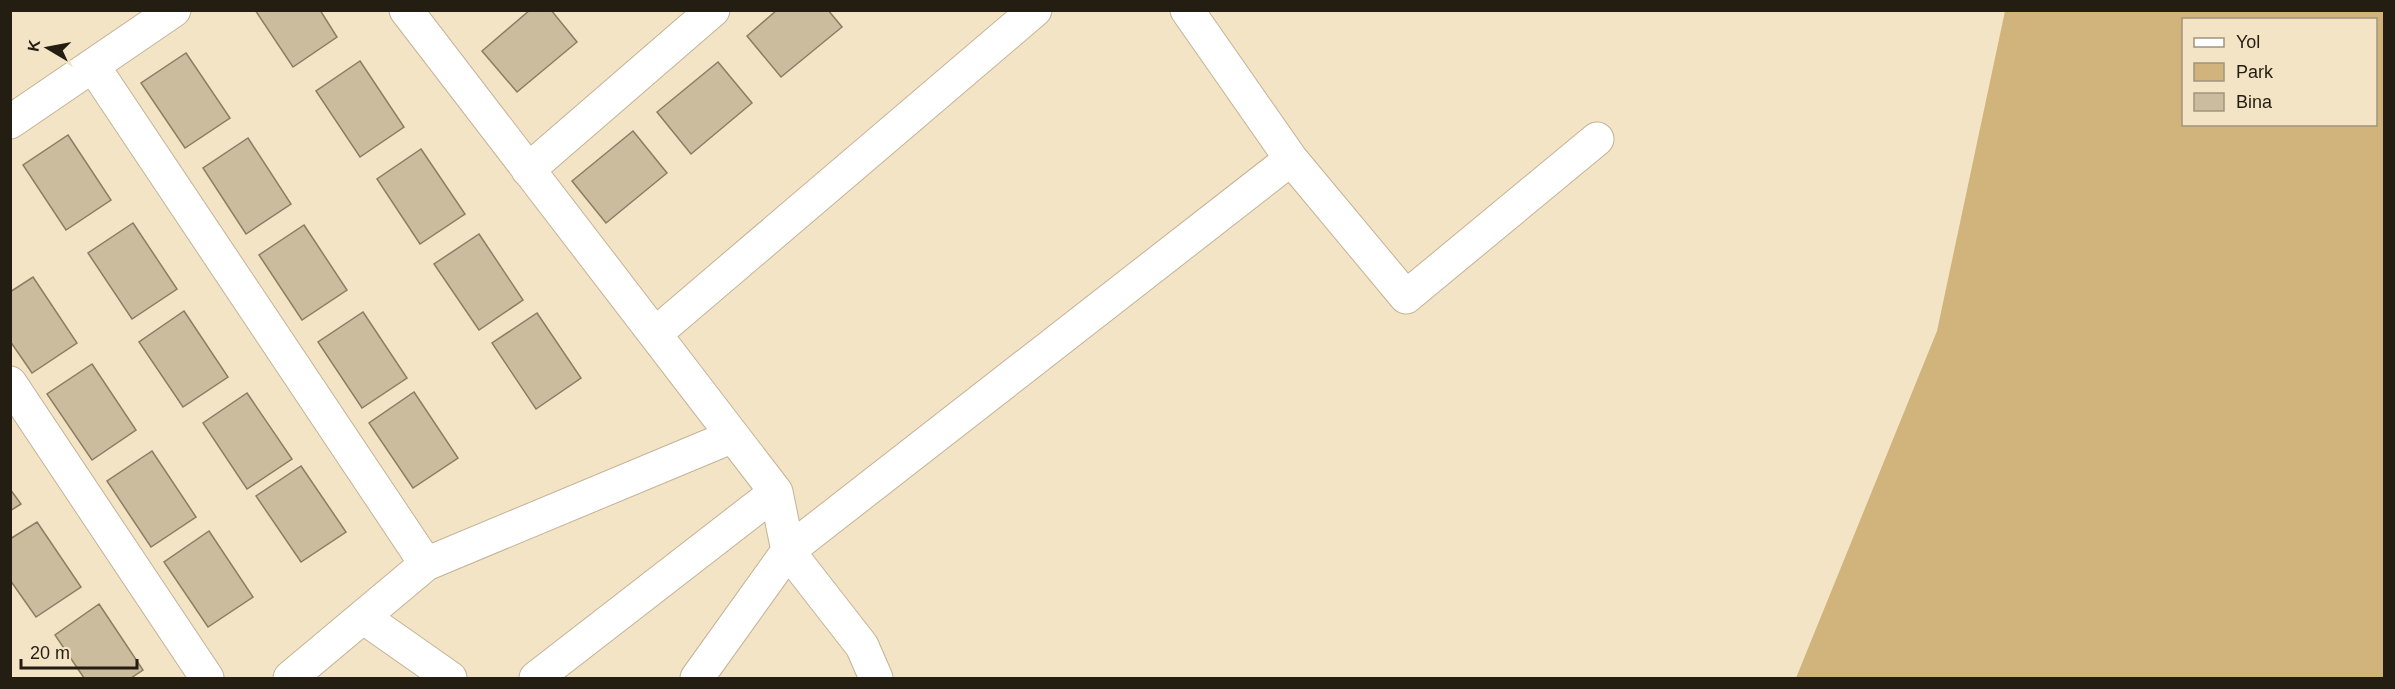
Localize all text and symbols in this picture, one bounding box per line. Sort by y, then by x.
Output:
north arrow [18,18,78,78]
legend [2182,18,2377,126]
text: Yol [2236,32,2260,52]
text: K [24,38,43,53]
text: Park [2236,62,2274,82]
text: Bina [2236,92,2273,112]
scale bar [21,632,136,670]
text: 20 m [30,643,70,663]

